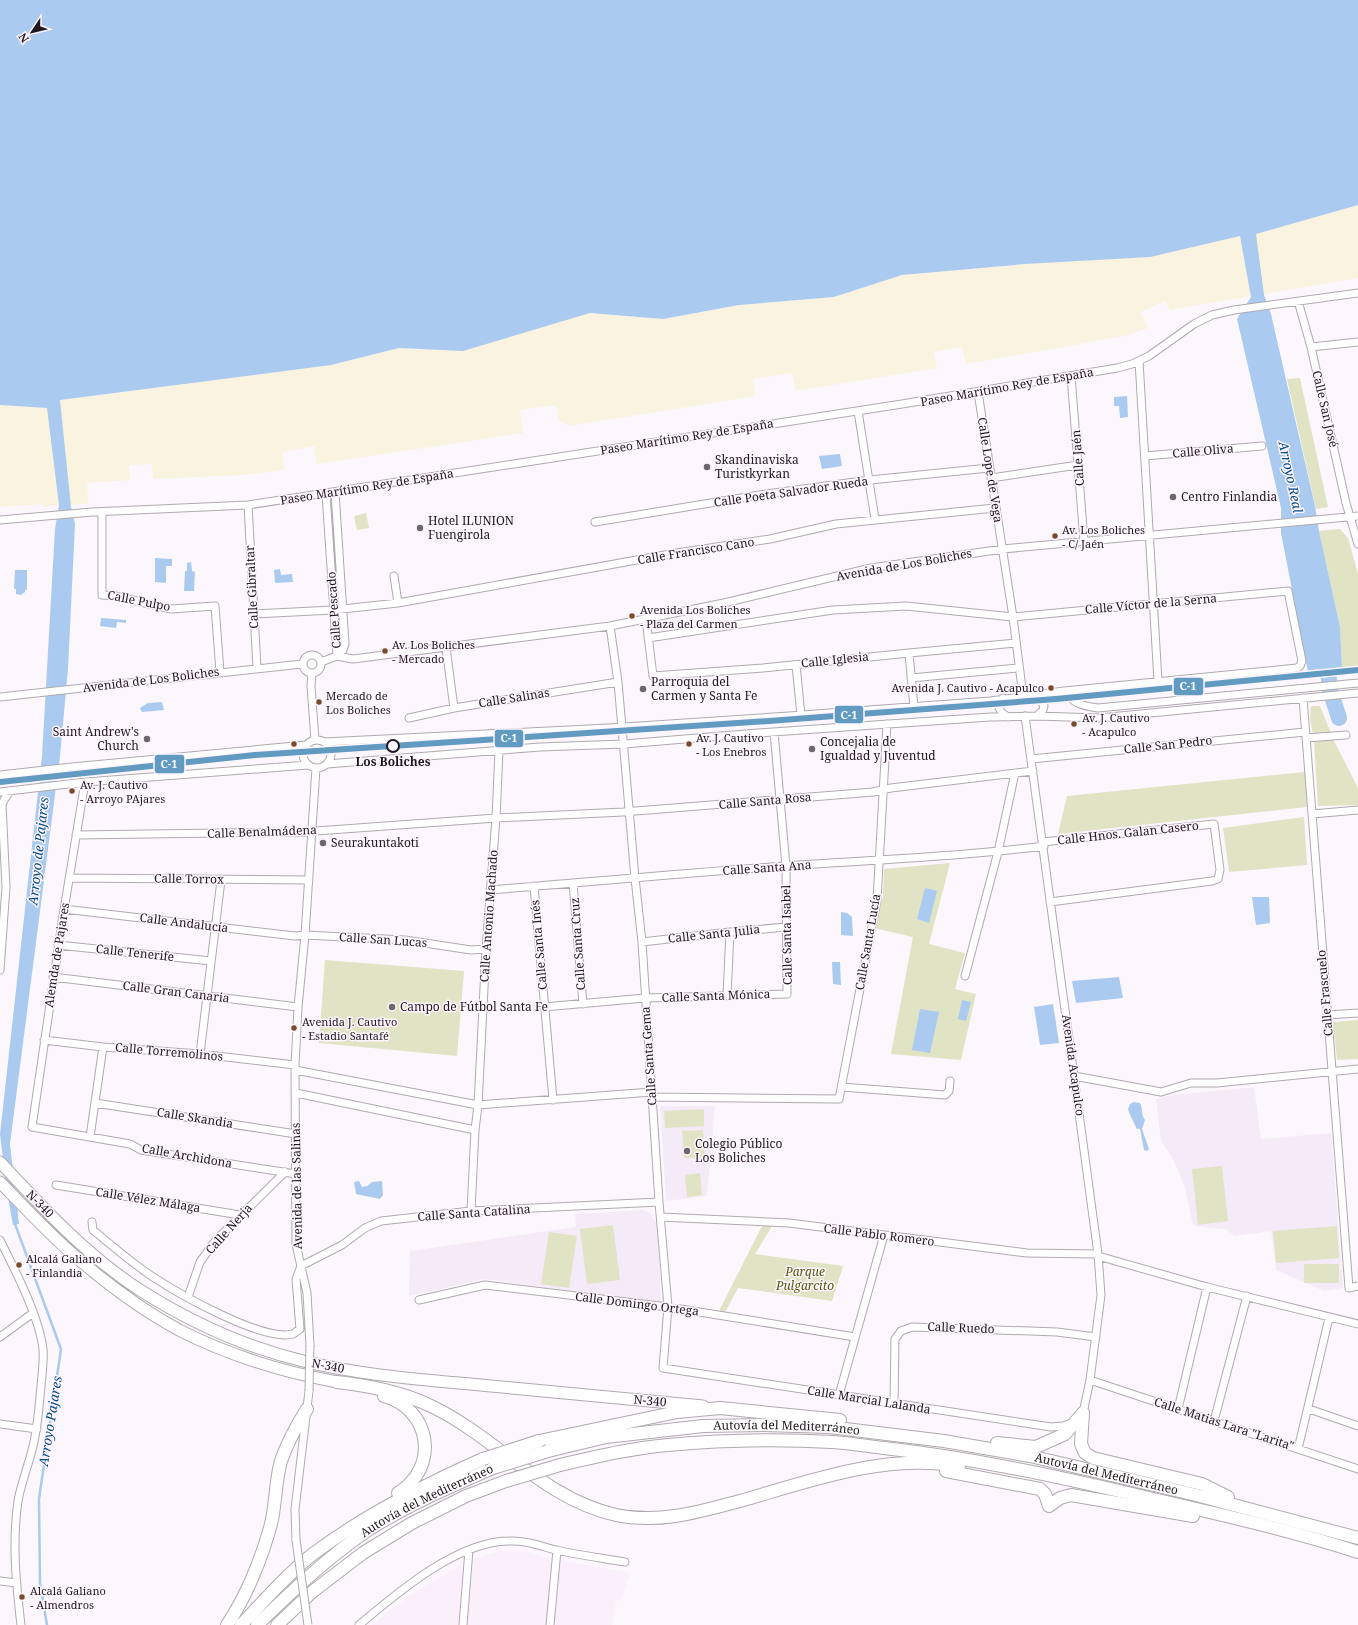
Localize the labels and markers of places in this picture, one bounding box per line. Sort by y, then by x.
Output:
place label: Skandinaviska Turistkyrkan [715,451,799,482]
marker: Skandinaviska Turistkyrkan [702,462,712,472]
place label: Centro Finlandia [1181,488,1278,505]
marker: Centro Finlandia [1168,492,1178,502]
place label: Hotel ILUNION Fuengirola [428,512,514,543]
place label: Av. Los Boliches - C/ Jaén [1062,522,1145,551]
marker: Hotel ILUNION Fuengirola [415,523,425,533]
marker: Av. Los Boliches - C/ Jaén [1050,531,1060,541]
place label: Avenida Los Boliches - Plaza del Carmen [640,602,751,631]
marker: Avenida Los Boliches - Plaza del Carmen [627,611,637,621]
place label: Av. Los Boliches - Mercado [392,637,475,666]
marker: Av. Los Boliches - Mercado [380,646,390,656]
place label: Parroquia del Carmen y Santa Fe [651,673,757,704]
place label: Avenida J. Cautivo - Acapulco [891,680,1044,695]
marker: Avenida J. Cautivo - Acapulco [1046,683,1056,693]
marker: Parroquia del Carmen y Santa Fe [638,684,648,694]
place label: Mercado de Los Boliches [326,688,391,717]
marker: Mercado de Los Boliches [314,697,324,707]
place label: Av. J. Cautivo - Acapulco [1082,710,1150,739]
marker: Av. J. Cautivo - Acapulco [1069,719,1079,729]
place label: Saint Andrew's Church [53,723,139,754]
place label: Av. J. Cautivo - Los Enebros [696,730,766,759]
place label: Concejalia de Igualdad y Juventud [820,733,936,764]
marker: Saint Andrew's Church [142,734,152,744]
unlabelled marker [289,739,299,749]
marker: Los Boliches [386,739,400,753]
marker: Av. J. Cautivo - Los Enebros [684,739,694,749]
marker: Concejalia de Igualdad y Juventud [807,744,817,754]
place label: Los Boliches [356,753,431,770]
place label: Av. J. Cautivo - Arroyo PAjares [80,777,165,806]
marker: Av. J. Cautivo - Arroyo PAjares [67,786,77,796]
place label: Seurakuntakoti [331,834,419,851]
marker: Seurakuntakoti [318,838,328,848]
place label: Campo de Fútbol Santa Fe [400,998,548,1015]
marker: Campo de Fútbol Santa Fe [387,1002,397,1012]
place label: Avenida J. Cautivo - Estadio Santafé [302,1014,397,1043]
marker: Avenida J. Cautivo - Estadio Santafé [289,1023,299,1033]
place label: Colegio Público Los Boliches [695,1135,782,1166]
marker: Colegio Público Los Boliches [682,1146,692,1156]
place label: Alcalá Galiano - Finlandia [26,1251,102,1280]
marker: Alcalá Galiano - Finlandia [14,1260,24,1270]
place label: Alcalá Galiano - Almendros [30,1583,106,1612]
marker: Alcalá Galiano - Almendros [17,1592,27,1602]

